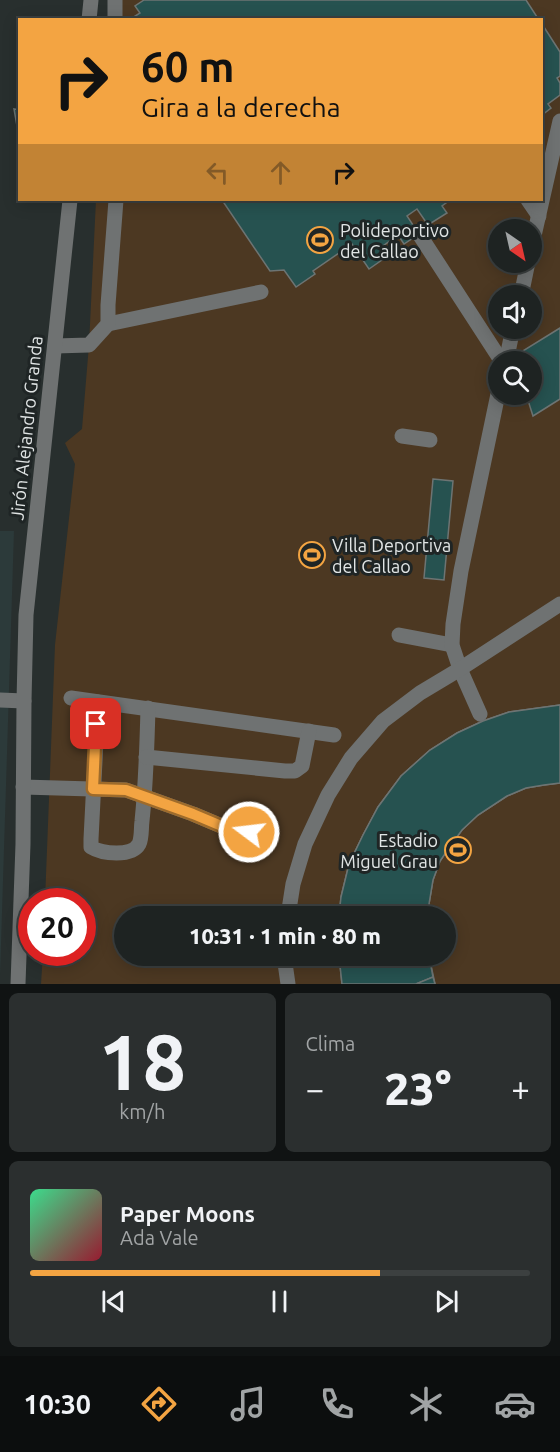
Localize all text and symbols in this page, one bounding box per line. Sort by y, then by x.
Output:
icon: right [42,42,120,120]
text: 60 m [141,43,235,90]
text: Gira a la derecha [141,92,341,122]
icon: left [201,156,234,189]
icon: ahead [264,156,297,189]
icon: right [327,156,360,189]
north arrow [488,219,542,273]
map controls [488,219,542,405]
place label: Polideportivo del Callao [340,220,449,261]
sports icon: Polideportivo del Callao [305,225,335,255]
button: sound [488,285,542,339]
street label: Jirón Alejandro Granda [6,335,46,521]
button: search [488,351,542,405]
place label: Villa Deportiva del Callao [332,535,451,576]
sports icon: Villa Deportiva del Callao [297,540,327,570]
pin [70,698,121,749]
icon: arrive [79,707,112,740]
position arrow [217,800,281,864]
place label: Estadio Miguel Grau [340,830,438,871]
sports icon: Estadio Miguel Grau [443,835,473,865]
speed limit sign: 20 [18,888,96,966]
text: 10:31 · 1 min · 80 m [189,923,381,948]
text: 18 [98,1017,186,1105]
text: Clima [306,1032,355,1055]
text: 23° [384,1063,451,1114]
text: − [306,1070,324,1107]
text: + [511,1070,530,1107]
text: km/h [119,1100,165,1123]
text: Paper Moons [120,1201,255,1226]
text: Ada Vale [120,1226,198,1249]
icon: previous [97,1285,130,1318]
icon: pause [263,1285,296,1318]
icon: next [430,1285,463,1318]
icon: directions [138,1383,180,1425]
icon: music [227,1383,269,1425]
icon: phone [316,1383,358,1425]
icon: climate [405,1383,447,1425]
icon: car [494,1383,536,1425]
text: 10:30 [24,1389,91,1419]

